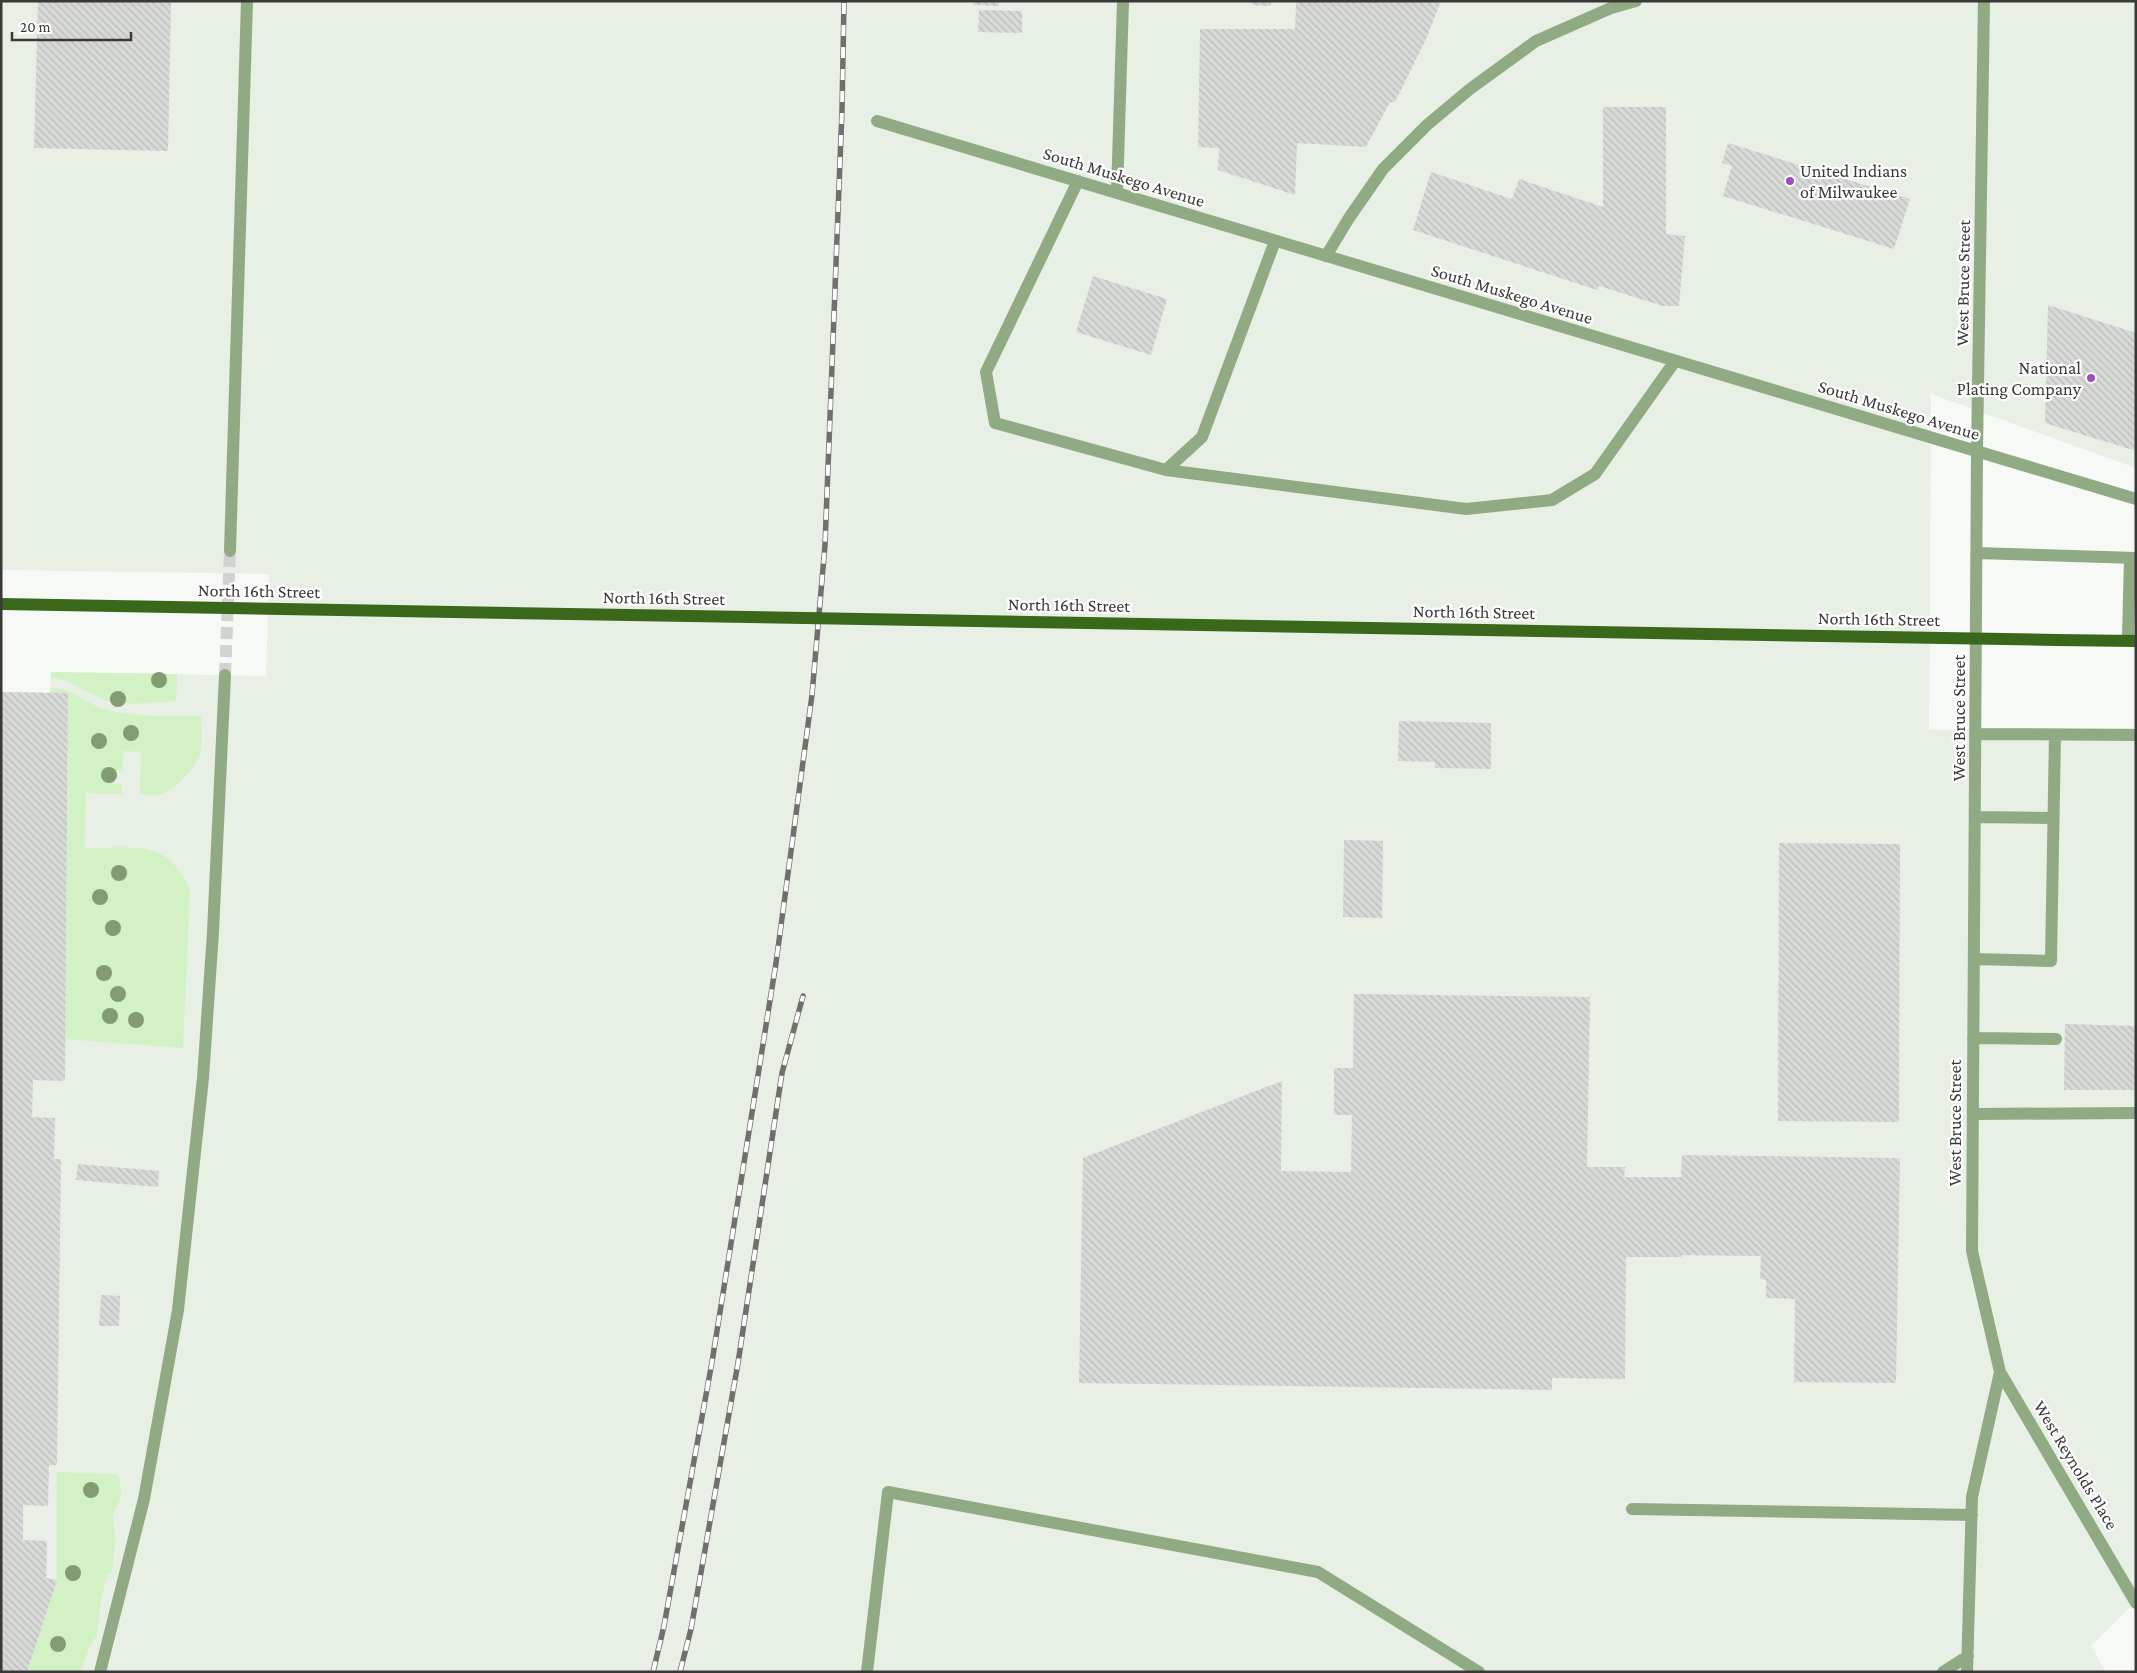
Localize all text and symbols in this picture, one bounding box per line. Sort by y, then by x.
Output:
scale bar [12,10,131,42]
text: 20 m [20,19,51,35]
street label: South Muskego Avenue [1041,143,1207,211]
place label: United Indians of Milwaukee [1800,161,1907,202]
marker: United Indians of Milwaukee [1784,175,1796,187]
street label: West Bruce Street [1952,218,1974,347]
street label: South Muskego Avenue [1429,260,1595,328]
place label: National Plating Company [1957,358,2082,399]
marker: National Plating Company [2085,372,2097,384]
street label: South Muskego Avenue [1816,376,1982,444]
street label: North 16th Street [198,580,321,602]
street label: North 16th Street [603,587,726,609]
street label: North 16th Street [1008,594,1131,616]
street label: North 16th Street [1413,601,1536,623]
street label: North 16th Street [1818,608,1941,630]
street label: West Bruce Street [1949,654,1969,781]
street label: West Bruce Street [1945,1059,1965,1186]
street label: West Reynolds Place [2030,1397,2122,1533]

